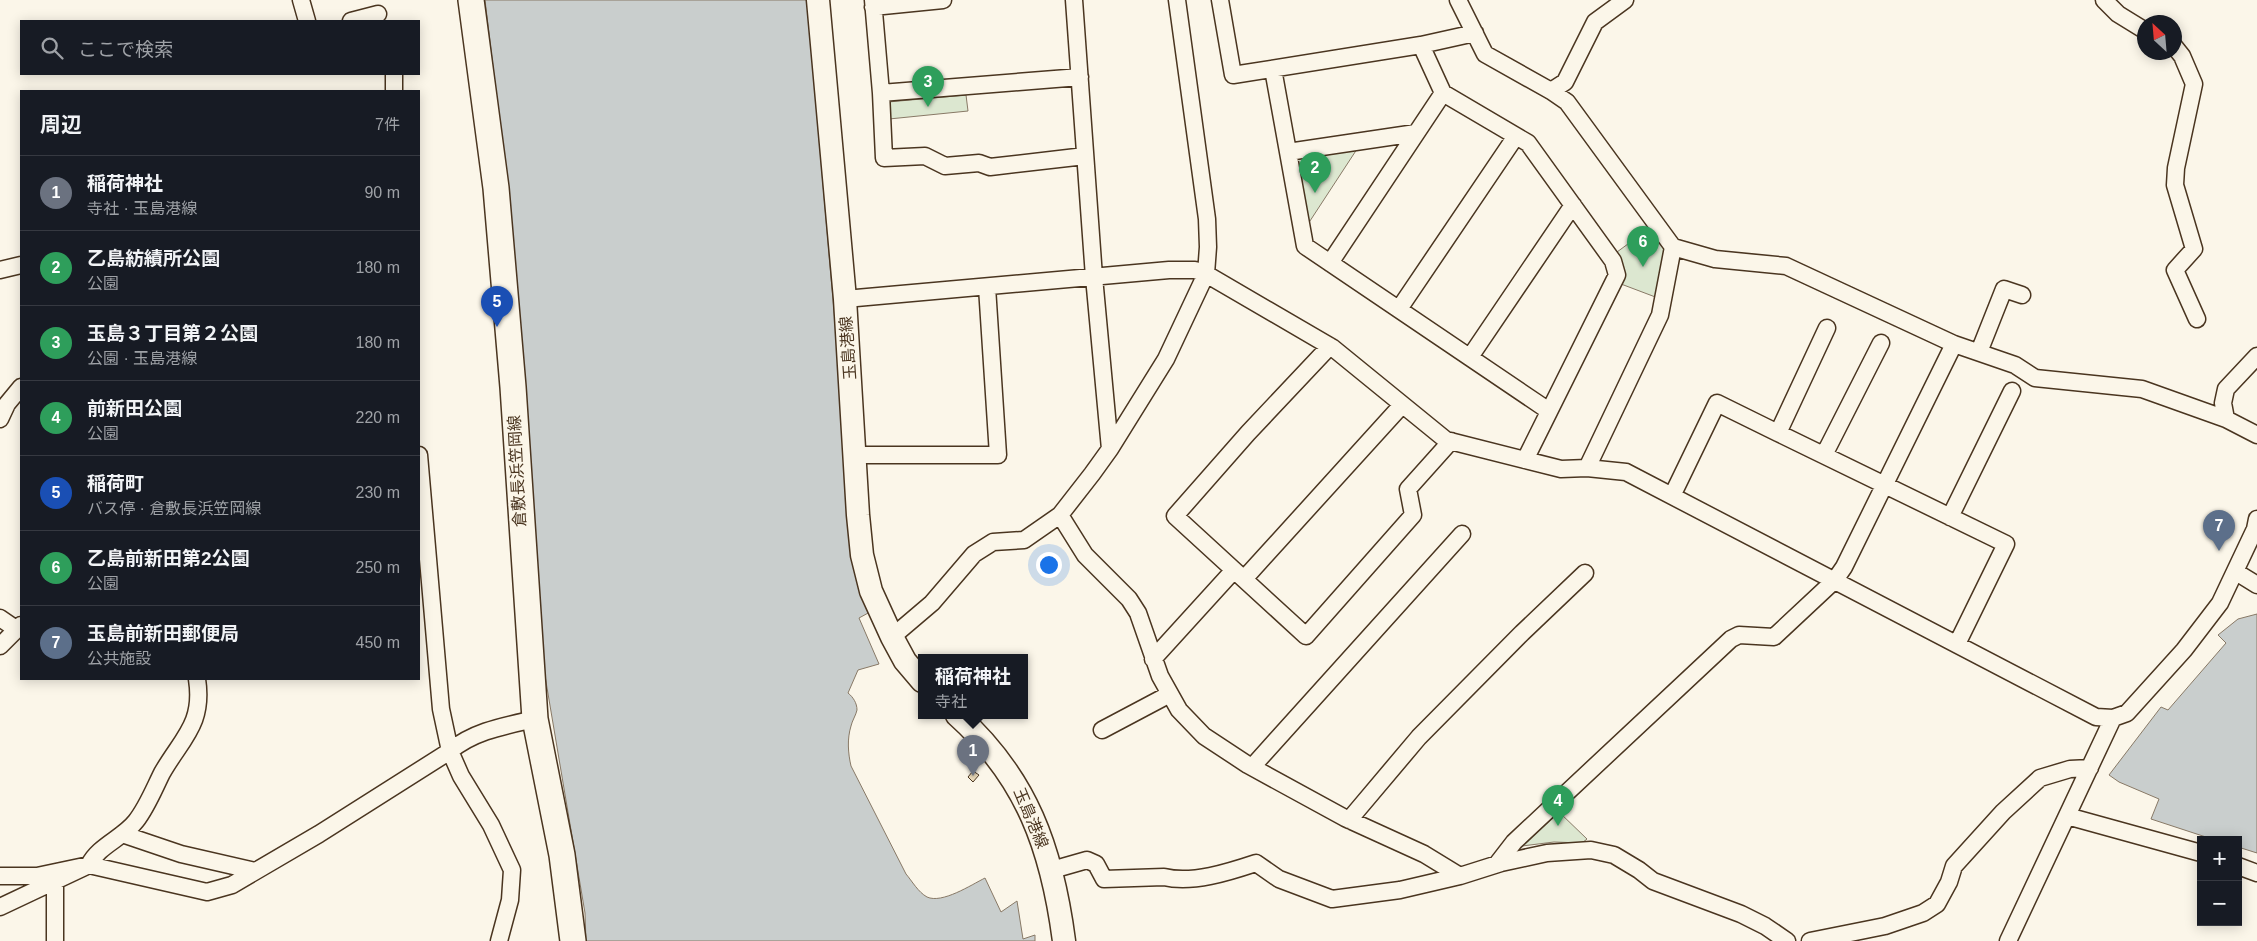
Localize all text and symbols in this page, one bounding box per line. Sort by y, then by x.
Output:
north arrow [2137,15,2182,60]
search box [20,20,420,75]
icon: search [38,34,66,62]
text: ここで検索 [78,39,173,60]
pin: 3 [912,66,944,107]
text: 周辺 [40,113,82,136]
text: 7件 [375,116,400,133]
pin: 2 [1299,152,1331,193]
text: 稲荷神社 [87,173,163,194]
text: 1 [52,184,60,201]
text: 90 m [364,184,400,201]
text: 寺社 · 玉島港線 [87,200,197,217]
pin: 6 [1627,226,1659,267]
text: 乙島紡績所公園 [87,248,220,269]
text: 2 [52,259,60,276]
text: 180 m [356,259,400,276]
text: 公園 [87,275,119,292]
pin: 5 [481,286,513,327]
street label: 玉島港線 [837,315,859,381]
text: 玉島３丁目第２公園 [87,323,258,344]
text: 3 [52,334,60,351]
text: 180 m [356,334,400,351]
text: 公園 · 玉島港線 [87,350,197,367]
text: 前新田公園 [87,398,182,419]
text: 4 [52,409,60,426]
text: 220 m [356,409,400,426]
street label: 倉敷長浜笠岡線 [506,415,528,527]
text: 公園 [87,425,119,442]
text: 稲荷町 [87,473,144,494]
text: 5 [52,484,60,501]
text: 230 m [356,484,400,501]
text: バス停 · 倉敷長浜笠岡線 [87,500,261,517]
pin: 7 [2203,510,2235,551]
text: 乙島前新田第2公園 [87,548,250,569]
your location [1036,552,1062,578]
text: 6 [52,559,60,576]
text: 250 m [356,559,400,576]
text: 公園 [87,575,119,592]
text: 玉島前新田郵便局 [87,623,239,644]
text: 7 [52,634,60,651]
text: 450 m [356,634,400,651]
text: 公共施設 [87,650,151,667]
popup [918,654,1028,719]
text: 稲荷神社 [935,666,1011,687]
text: 寺社 [935,693,967,710]
pin: 1 [957,735,989,776]
street label: 玉島港線 [1011,785,1051,851]
pin: 4 [1542,785,1574,826]
map controls [2197,836,2242,926]
button: + [2197,836,2242,881]
button: − [2197,881,2242,926]

